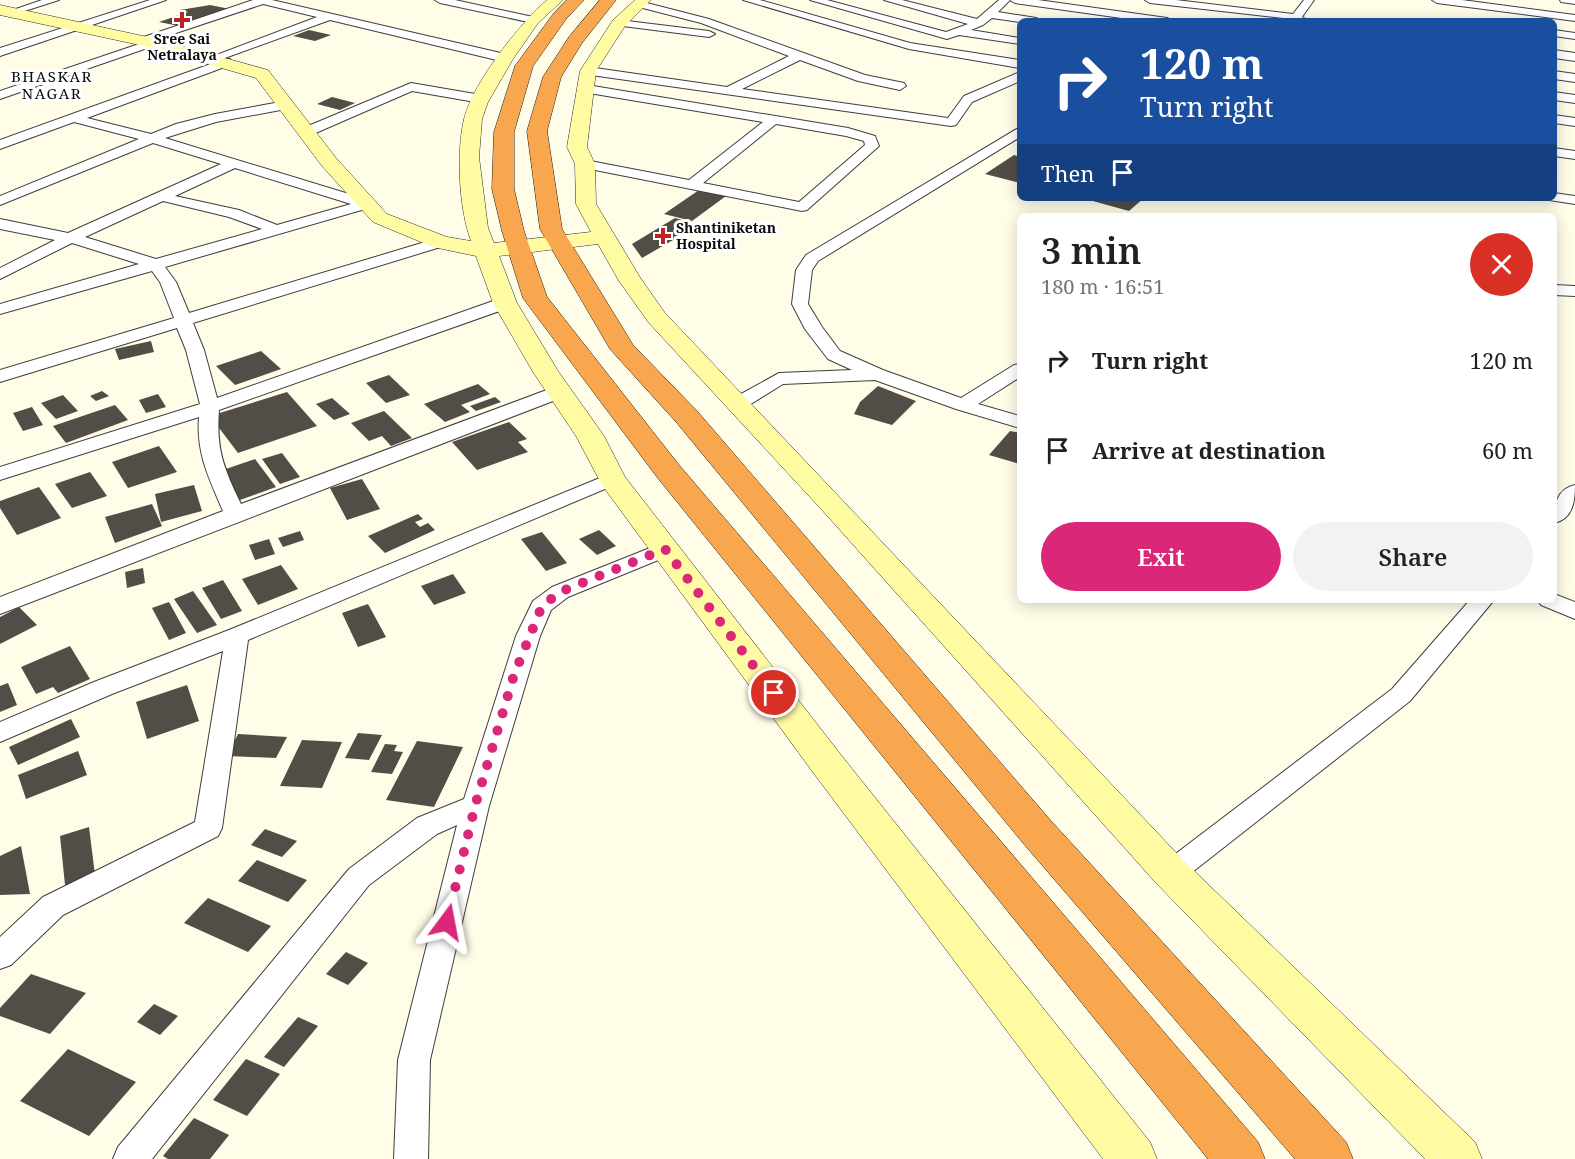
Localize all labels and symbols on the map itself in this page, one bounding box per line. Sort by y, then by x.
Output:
marker: Sree Sai Netralaya [173,11,191,29]
place label: Sree Sai Netralaya [147,29,217,64]
district label: BHASKAR NAGAR [11,66,93,103]
place label: Shantiniketan Hospital [676,218,776,253]
marker: Shantiniketan Hospital [654,227,672,245]
pin [748,667,799,718]
position arrow [415,890,479,954]

